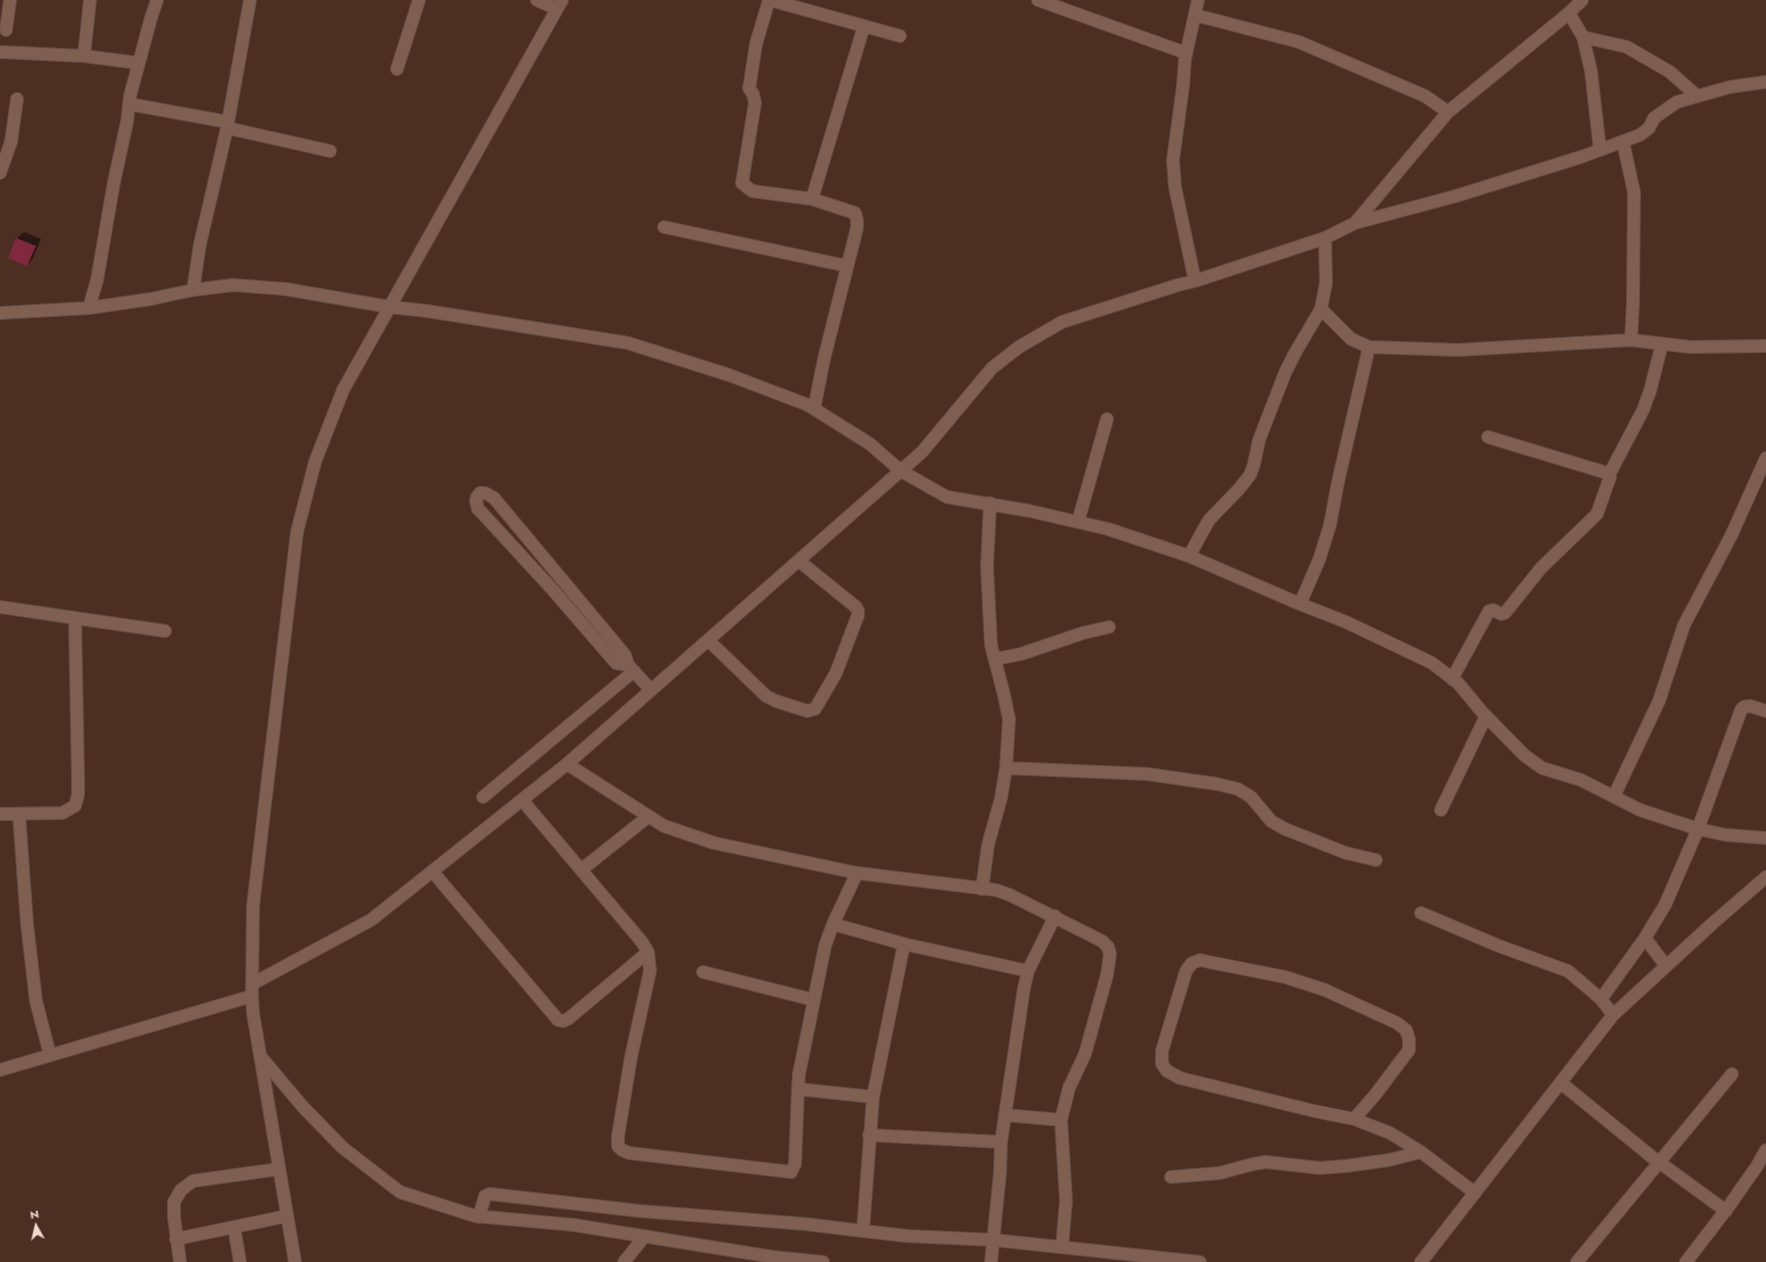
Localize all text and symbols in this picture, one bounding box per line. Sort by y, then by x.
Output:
north arrow [16,1206,56,1246]
text: N [29,1206,40,1223]

